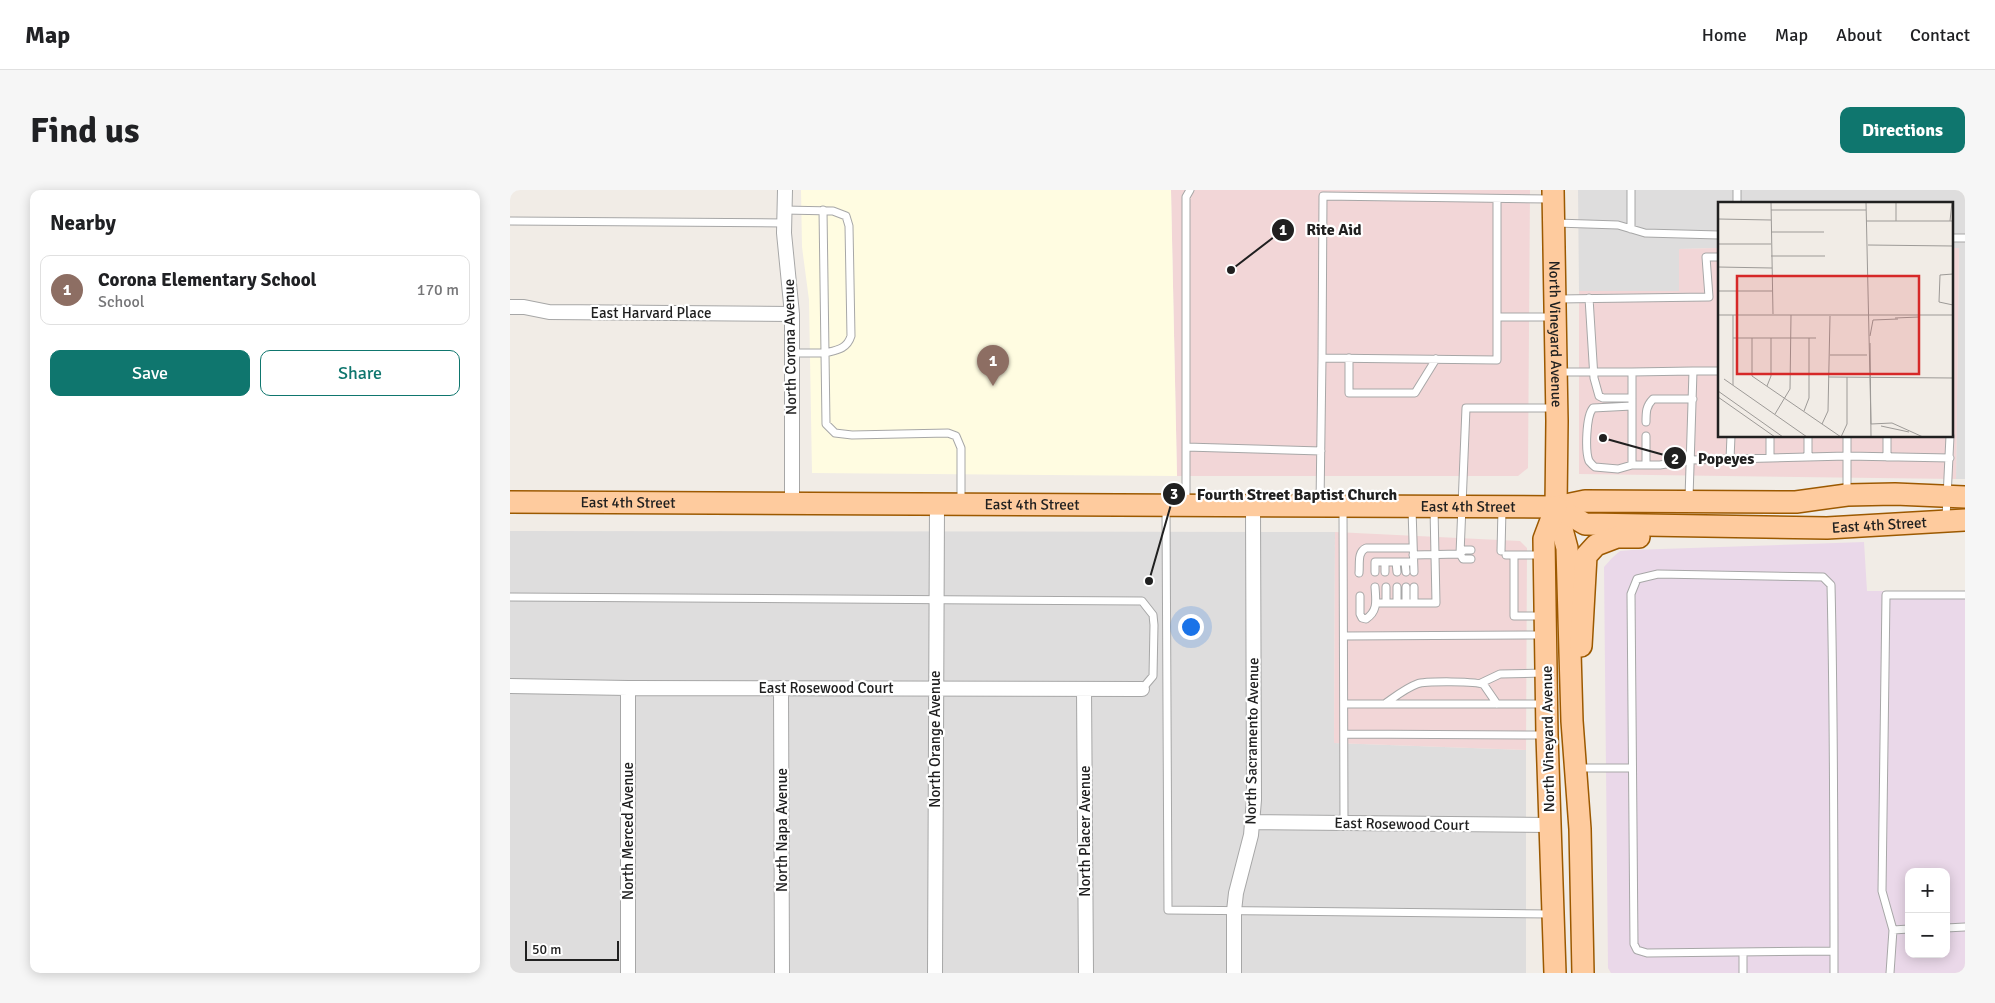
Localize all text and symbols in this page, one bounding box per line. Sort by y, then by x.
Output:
text: Map [25,20,70,50]
text: Home [1702,24,1747,46]
text: Map [1775,24,1808,46]
text: About [1836,24,1882,46]
text: Contact [1910,24,1970,46]
button: Directions [1840,107,1965,153]
text: Find us [30,109,140,152]
inset map [1718,202,1952,438]
text: Nearby [50,210,116,236]
callout: Rite Aid [1271,214,1371,245]
text: Rite Aid [1306,220,1362,240]
text: 1 [1279,221,1287,239]
street label: North Vineyard Avenue [1545,260,1566,408]
text: Corona Elementary School [98,268,317,292]
street label: North Corona Avenue [780,279,800,415]
text: 1 [63,280,71,300]
text: 170 m [417,280,459,300]
text: School [98,292,144,312]
street label: East Harvard Place [591,304,711,322]
pin: 1 [977,345,1009,386]
button: Save [50,350,250,396]
button: Share [260,350,460,396]
callout: Popeyes [1663,443,1765,474]
text: Popeyes [1698,449,1754,469]
text: 2 [1671,450,1679,468]
callout: Fourth Street Baptist Church [1162,479,1407,510]
text: 3 [1170,485,1178,503]
text: Fourth Street Baptist Church [1197,485,1397,505]
street label: East 4th Street [580,493,676,512]
street label: East 4th Street [984,495,1080,514]
street label: East 4th Street [1420,497,1516,516]
street label: East 4th Street [1831,513,1927,537]
your location [1178,614,1204,640]
street label: North Sacramento Avenue [1242,657,1262,825]
street label: North Vineyard Avenue [1538,665,1558,813]
street label: North Orange Avenue [926,670,944,808]
street label: East Rosewood Court [758,679,894,697]
street label: North Merced Avenue [619,762,637,900]
street label: North Placer Avenue [1076,765,1094,897]
street label: North Napa Avenue [773,768,791,892]
street label: East Rosewood Court [1334,814,1470,834]
map controls [1905,868,1950,958]
button: + [1905,868,1950,913]
button: − [1905,913,1950,958]
scale bar [525,938,619,961]
text: 50 m [532,941,561,958]

